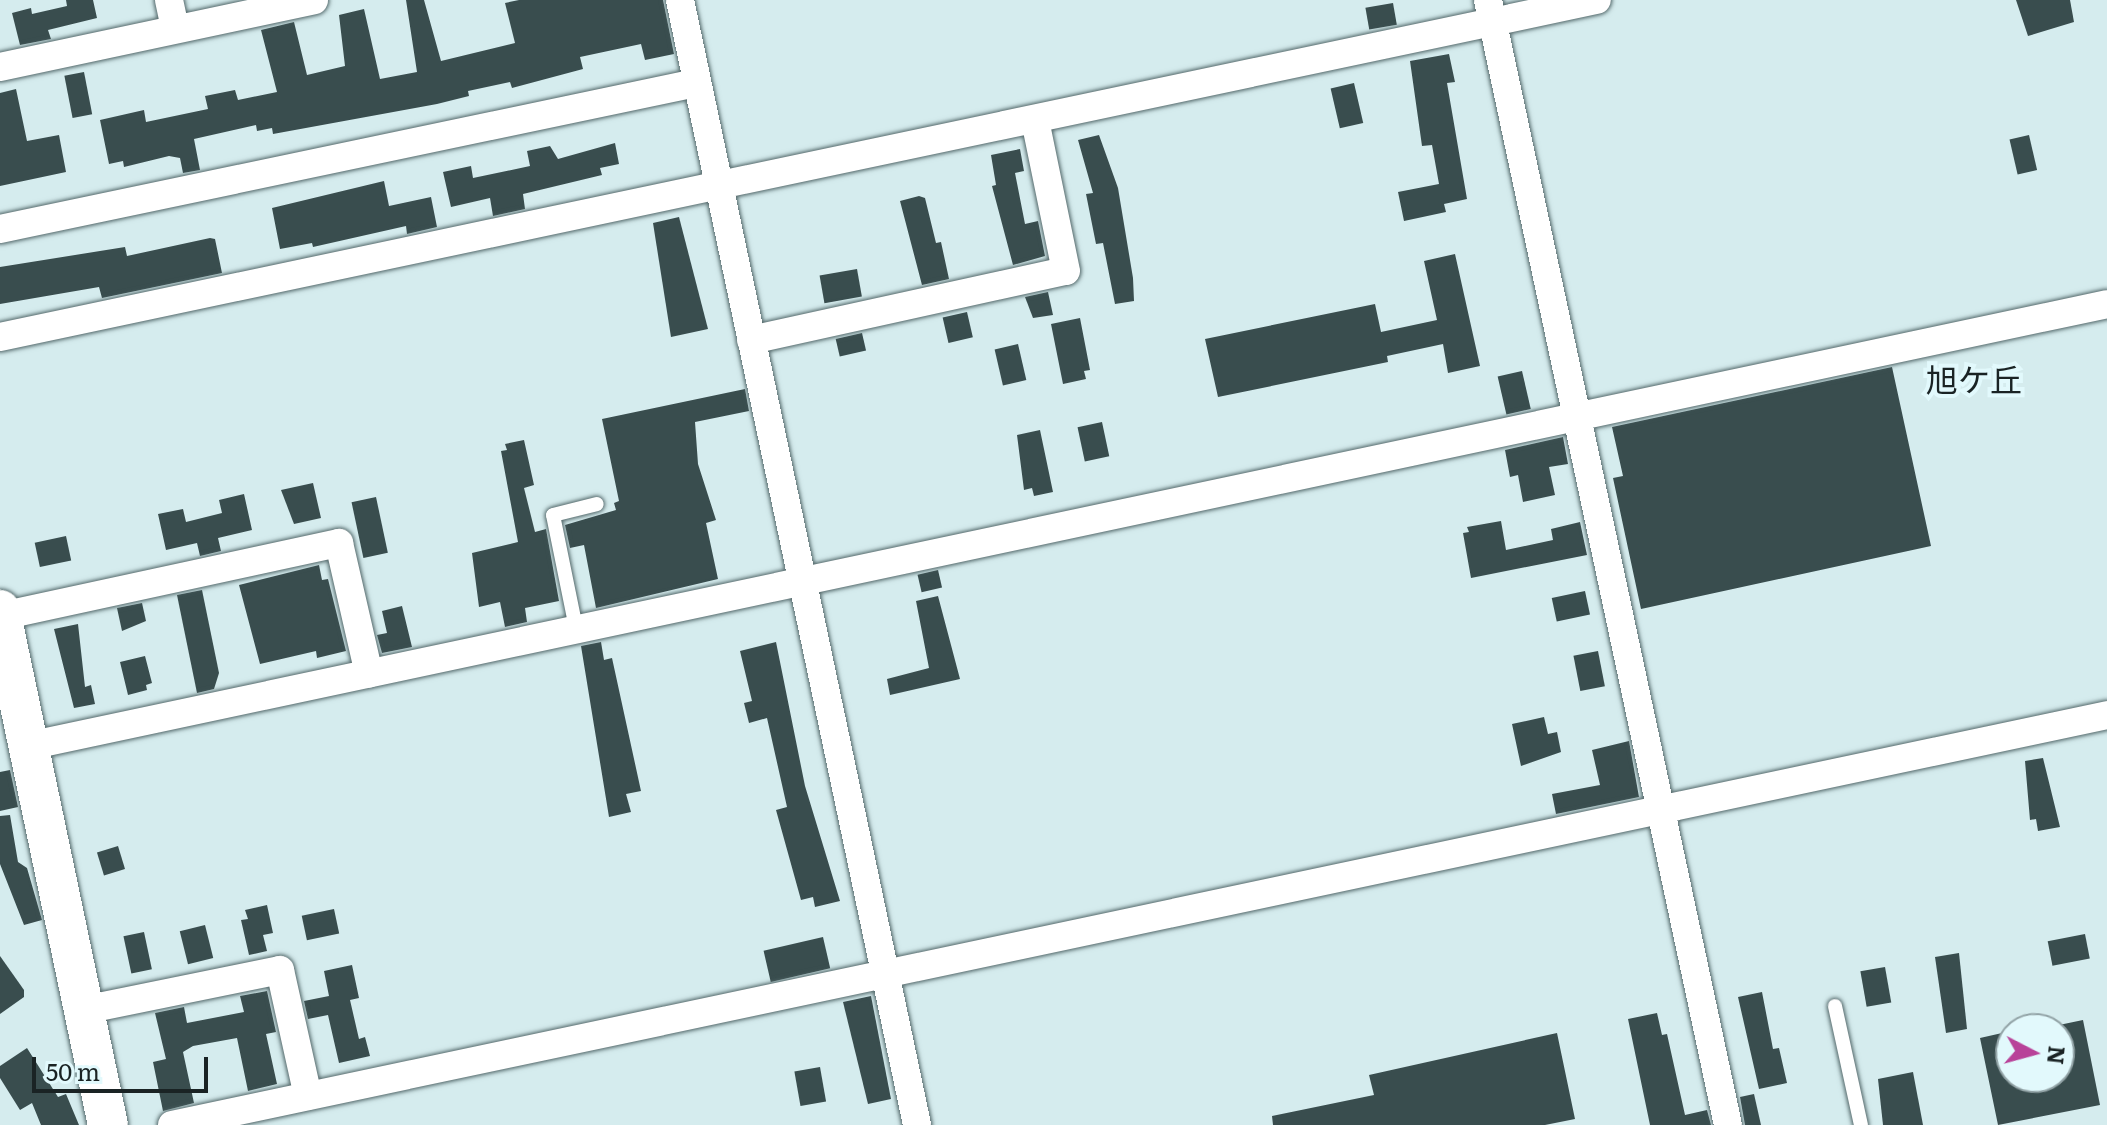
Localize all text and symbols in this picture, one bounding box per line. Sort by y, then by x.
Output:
district label: 旭ケ丘 [1926,359,2022,397]
north arrow [1995,1013,2075,1093]
scale bar [36,1041,212,1091]
text: N [2040,1044,2075,1066]
text: 50 m [46,1053,100,1088]

